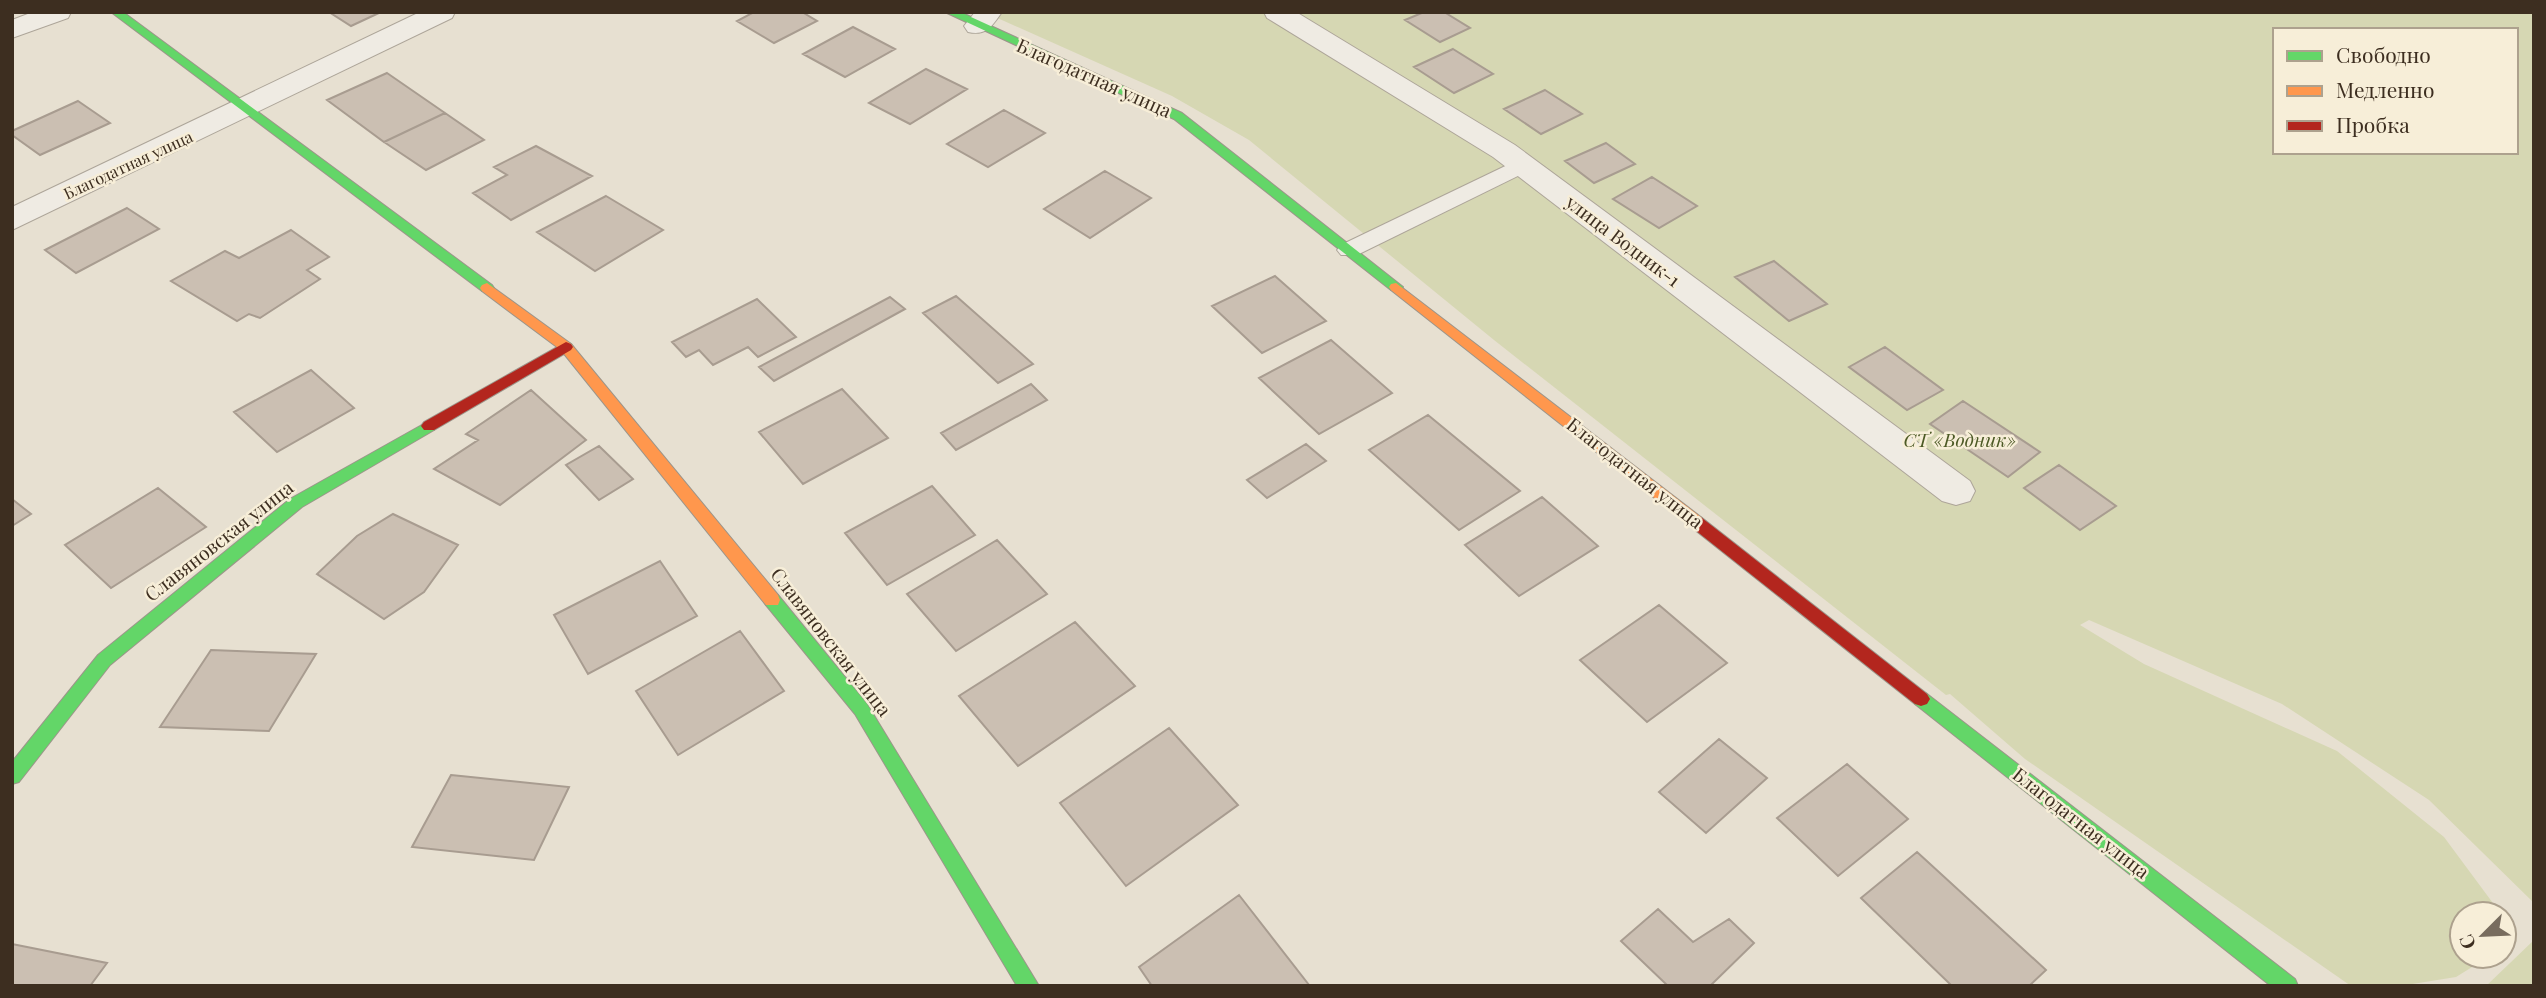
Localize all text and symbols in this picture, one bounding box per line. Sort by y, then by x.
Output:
legend [2273,28,2518,154]
street label: Благодатная улица [1013,31,1176,123]
text: Свободно [2336,40,2431,68]
text: Медленно [2336,75,2434,103]
text: Пробка [2336,110,2410,138]
street label: Благодатная улица [60,125,196,204]
street label: улица Водник-1 [1560,188,1686,292]
street label: Благодатная улица [1562,411,1710,534]
park label: СТ «Водник» [1904,426,2016,452]
street label: Славяновская улица [139,474,299,606]
street label: Славяновская улица [766,562,898,722]
street label: Благодатная улица [2008,761,2156,884]
north arrow [2448,900,2518,970]
text: С [2452,931,2481,954]

